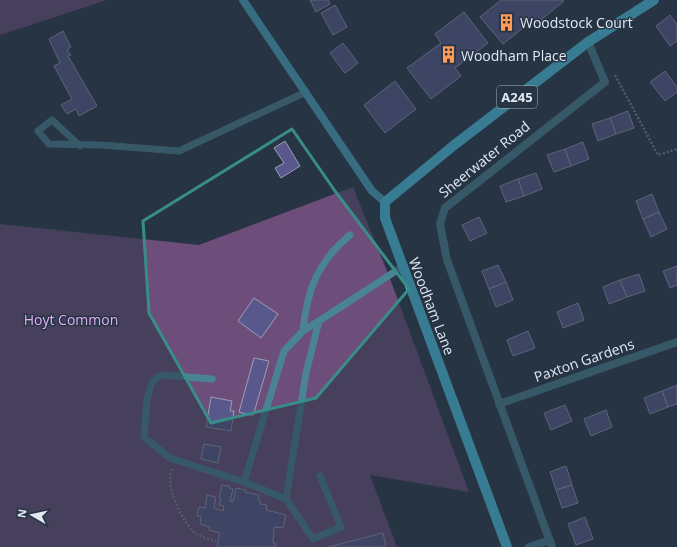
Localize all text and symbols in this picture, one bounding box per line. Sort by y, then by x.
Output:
building icon: Woodstock Court [497,12,517,32]
place label: Woodstock Court [520,13,633,32]
building icon: Woodham Place [438,45,458,65]
place label: Woodham Place [461,46,567,65]
road number: A245 [497,86,537,108]
street label: Sheerwater Road [435,116,533,202]
street label: Woodham Lane [405,255,459,358]
park label: Hoyt Common [24,310,118,329]
street label: Paxton Gardens [531,334,637,386]
north arrow [12,495,52,535]
text: N [14,508,30,519]

